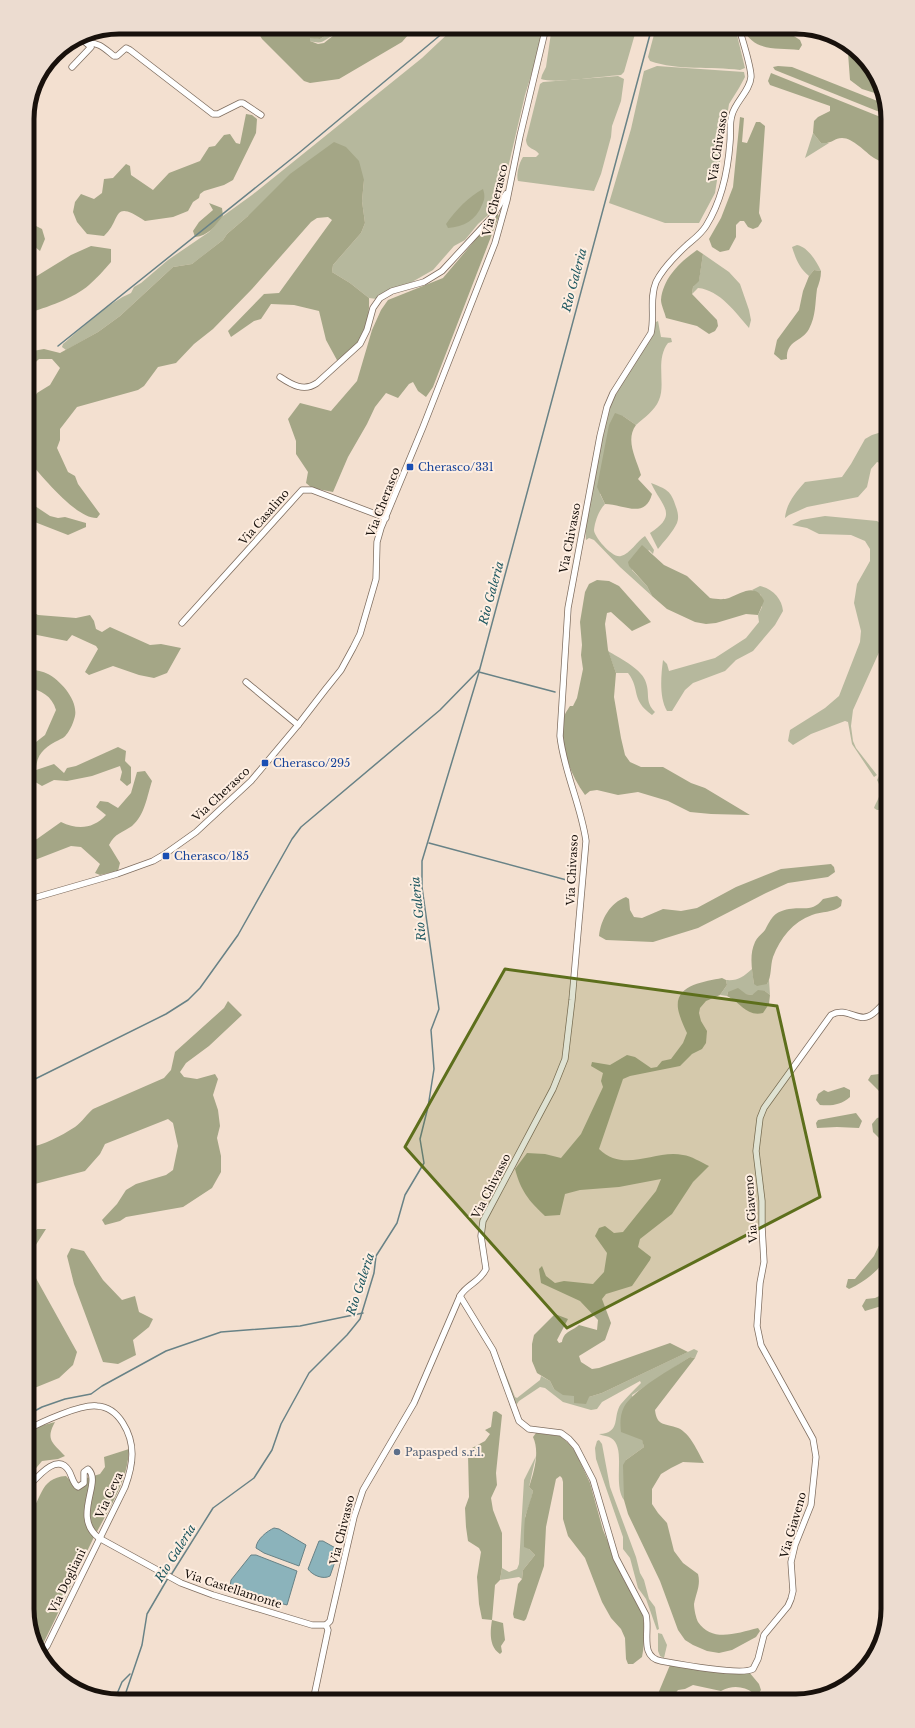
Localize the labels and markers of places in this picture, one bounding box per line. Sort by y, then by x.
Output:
place label: Cherasco/331 [418,460,494,474]
marker: Cherasco/331 [405,462,415,472]
place label: Cherasco/295 [273,756,350,770]
marker: Cherasco/295 [260,758,270,768]
place label: Cherasco/185 [174,849,249,863]
marker: Cherasco/185 [161,851,171,861]
place label: Papasped s.r.l. [405,1445,484,1459]
marker: Papasped s.r.l. [392,1447,402,1457]

